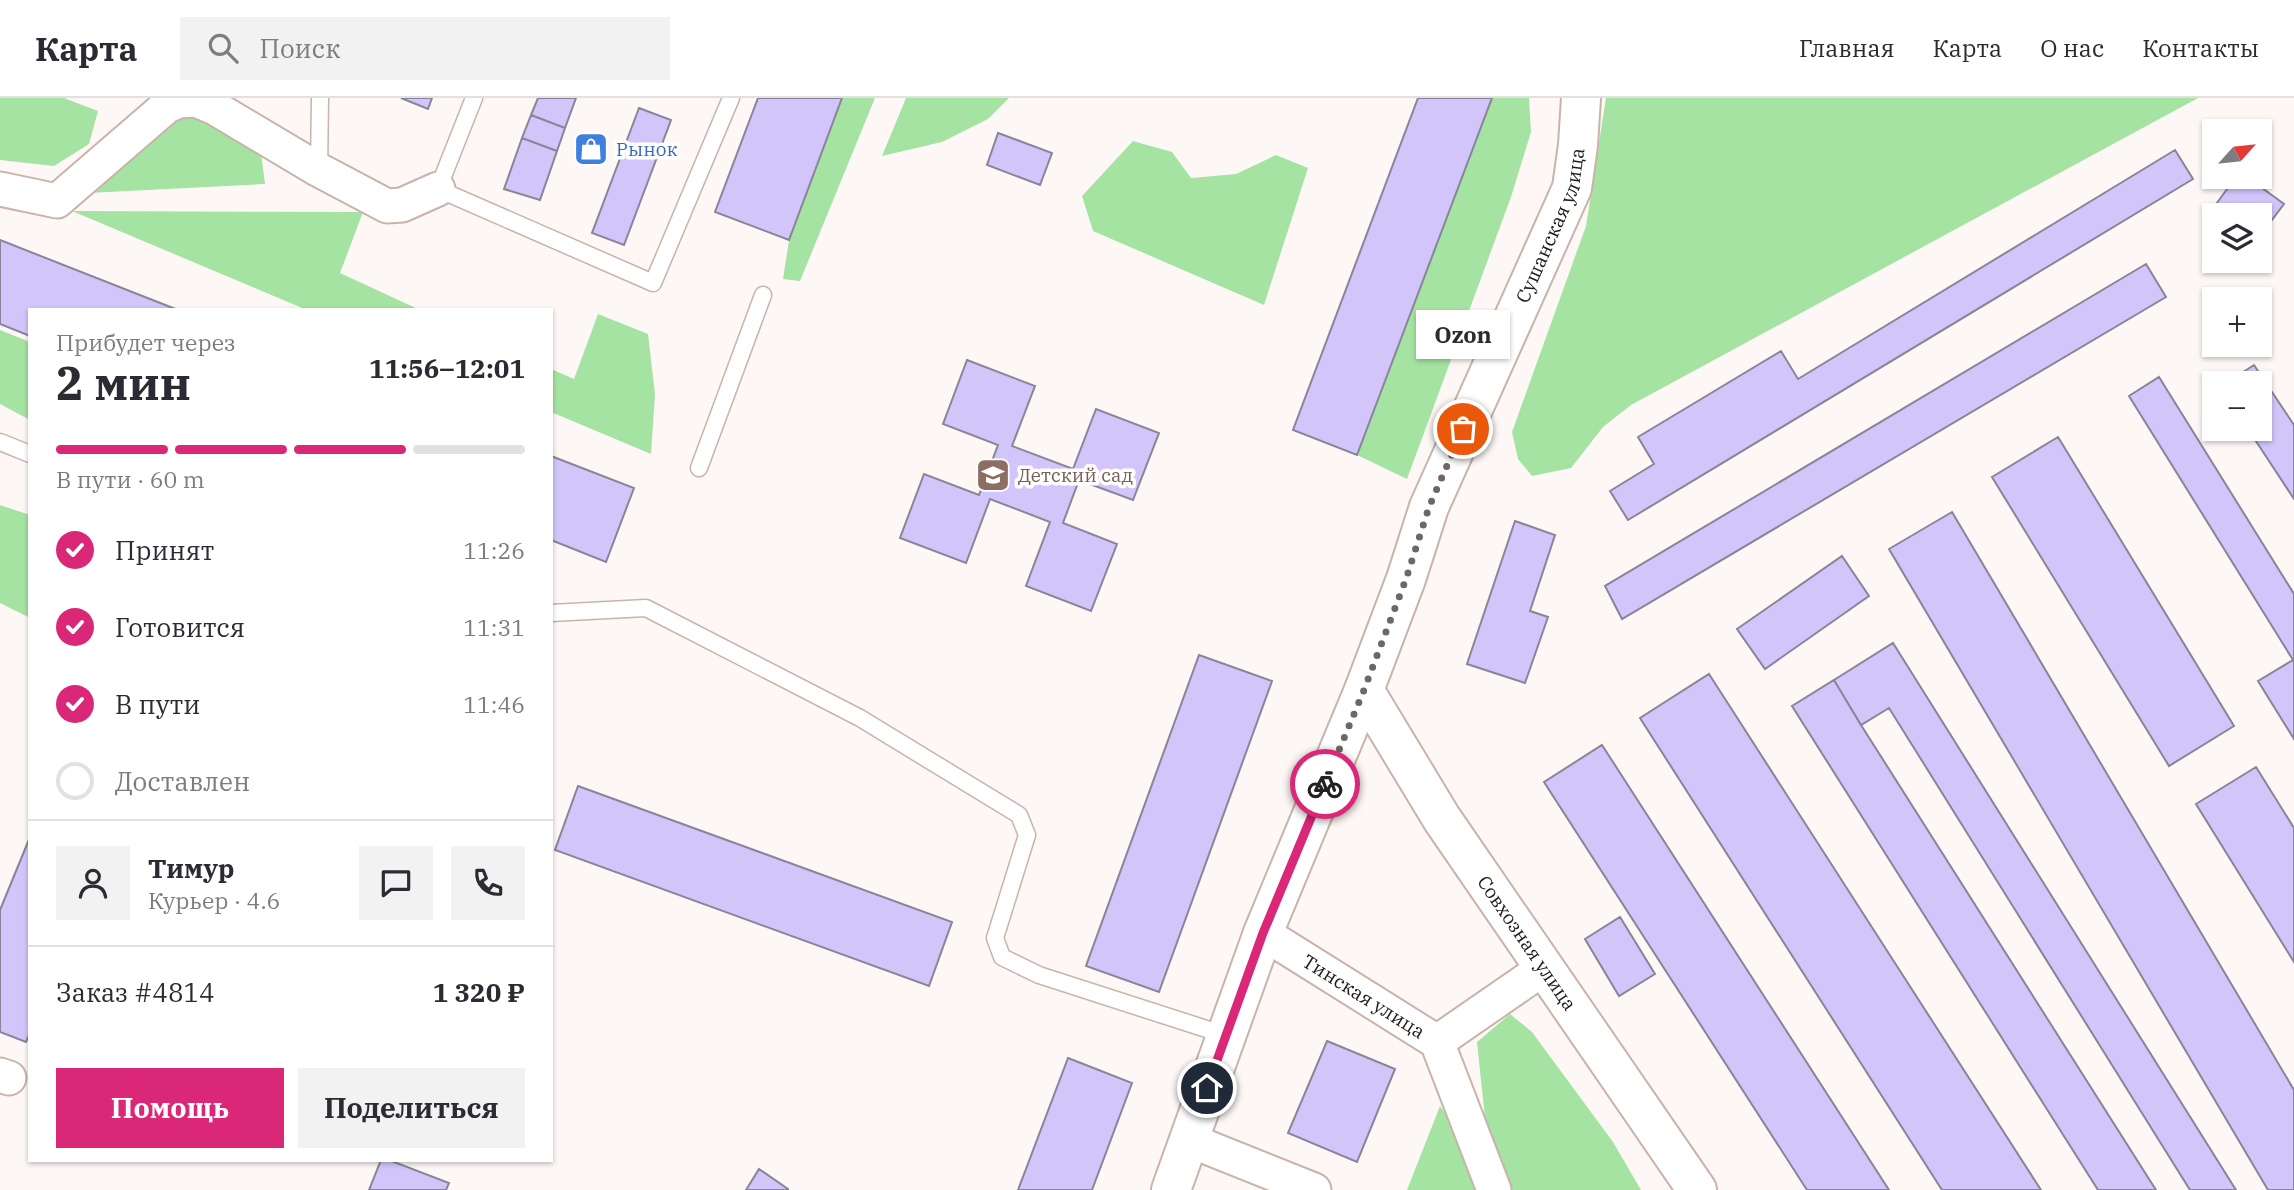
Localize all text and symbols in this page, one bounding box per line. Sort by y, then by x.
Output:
search box [180,17,670,80]
text: Карта [35,27,138,70]
icon: search [204,29,242,67]
text: Поиск [260,31,340,65]
text: Главная [1799,32,1895,64]
text: Карта [1933,32,2002,64]
text: О нас [2040,32,2104,64]
text: Контакты [2142,32,2259,64]
north arrow [2202,119,2272,189]
map controls [2202,119,2272,441]
shop icon: Рынок [572,130,610,168]
place label: Рынок [616,137,677,161]
street label: Сушанская улица [1510,146,1589,306]
button: layers [2202,203,2272,273]
button: + [2202,287,2272,357]
callout: Ozon [1416,310,1510,359]
text: Ozon [1434,319,1492,349]
text: Прибудет через [56,327,236,357]
text: 11:56–12:01 [369,351,525,385]
text: 2 мин [56,353,191,413]
button: − [2202,371,2272,441]
pin [1433,399,1493,459]
icon: bag [1444,410,1482,448]
school or university icon: Детский сад [974,456,1012,494]
place label: Детский сад [1018,463,1133,487]
text: В пути · 60 m [56,464,205,494]
icon: check [56,531,94,569]
text: Принят [115,533,214,567]
text: 11:26 [463,535,525,565]
icon: check [56,608,94,646]
text: Готовится [115,610,245,644]
text: 11:31 [463,612,525,642]
icon: check [56,685,94,723]
text: В пути [115,687,200,721]
text: 11:46 [463,689,525,719]
courier [1290,749,1360,819]
text: Доставлен [115,764,250,798]
icon: bike [1306,765,1344,803]
button: person [56,846,130,920]
button: chat [359,846,433,920]
button: phone [451,846,525,920]
text: Тимур [148,851,235,885]
street label: Совхозная улица [1472,871,1582,1015]
text: Курьер · 4.6 [148,885,280,915]
street label: Тинская улица [1298,949,1430,1044]
text: Заказ #4814 [56,975,215,1009]
text: 1 320 ₽ [433,975,525,1009]
pin [1177,1058,1237,1118]
button: Помощь [56,1068,284,1148]
button: Поделиться [298,1068,525,1148]
icon: home [1188,1069,1226,1107]

